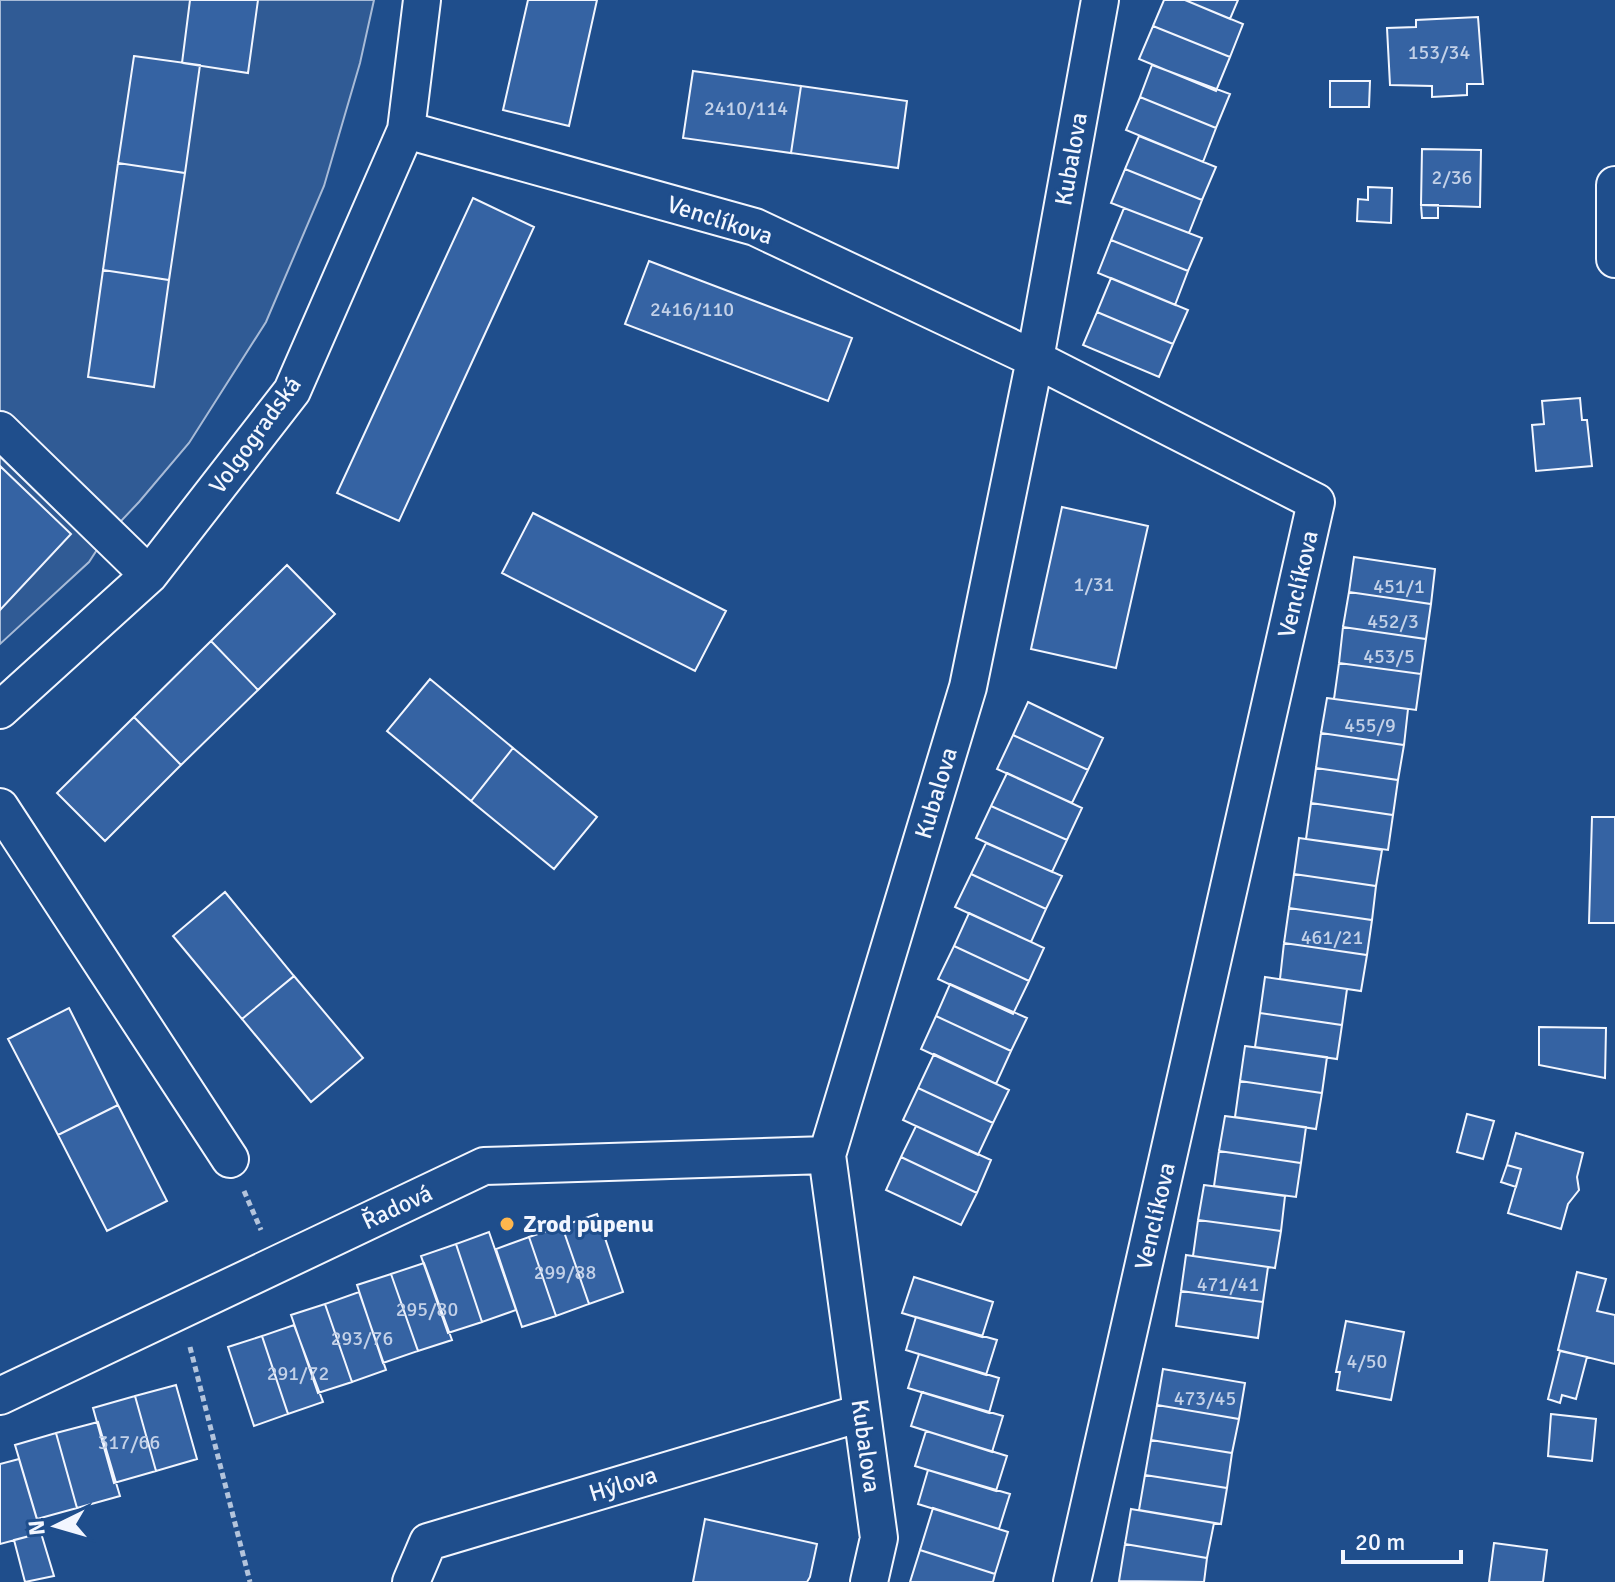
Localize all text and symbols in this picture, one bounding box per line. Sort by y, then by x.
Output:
house number: 153/34 [1408,40,1470,65]
house number: 2410/114 [704,96,788,121]
street label: Kubalova [1048,110,1094,208]
house number: 2/36 [1432,165,1472,190]
street label: Venclíkova [663,189,777,251]
house number: 2416/110 [650,297,734,322]
street label: Volgogradská [202,370,308,500]
street label: Venclíkova [1271,527,1325,641]
house number: 1/31 [1074,572,1114,597]
house number: 451/1 [1373,574,1425,599]
house number: 452/3 [1367,609,1419,634]
house number: 453/5 [1363,644,1415,669]
house number: 455/9 [1344,713,1396,738]
street label: Kubalova [908,744,964,842]
house number: 461/21 [1301,925,1363,950]
street label: Venclíkova [1128,1159,1182,1273]
street label: Řadová [357,1178,437,1236]
place label: Zrod pupenu [523,1209,654,1239]
marker: Zrod pupenu [498,1215,516,1233]
house number: 299/88 [534,1260,596,1285]
house number: 471/41 [1197,1272,1259,1297]
house number: 295/80 [396,1297,458,1322]
house number: 293/76 [331,1326,393,1351]
house number: 4/50 [1347,1349,1387,1374]
house number: 291/72 [267,1361,329,1386]
house number: 473/45 [1174,1386,1236,1411]
street label: Kubalova [845,1397,887,1495]
house number: 317/66 [98,1430,160,1455]
street label: Hýlova [585,1459,661,1509]
north arrow [16,1486,96,1566]
scale bar [1343,1514,1461,1564]
text: N [22,1519,51,1537]
text: 20 m [1355,1527,1405,1557]

